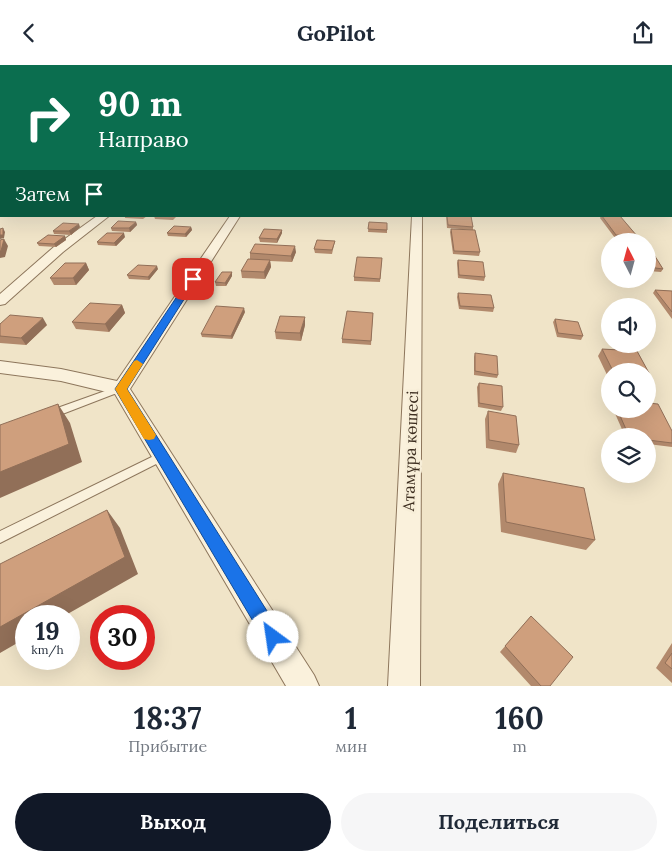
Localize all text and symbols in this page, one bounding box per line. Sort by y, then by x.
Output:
icon: back [15,19,43,47]
text: GoPilot [297,19,375,47]
icon: share [629,19,657,47]
text: 90 m [98,81,182,126]
icon: right [15,85,80,150]
text: Направо [98,125,189,153]
icon: arrive [80,180,108,208]
text: Затем [15,182,70,206]
north arrow [601,233,656,287]
map controls [601,233,656,483]
pin [172,258,214,300]
icon: arrive [179,265,207,293]
button: sound [601,298,656,353]
button: search [601,363,656,418]
street label: Атамұра көшесі [398,390,422,513]
button: layers [601,428,656,483]
speed limit sign: 30 [90,605,155,670]
position arrow [246,610,298,662]
text: 19 [35,615,60,647]
text: km/h [31,642,64,657]
text: 18:37 [134,699,202,737]
text: 1 [345,699,357,737]
text: 160 [495,699,544,737]
text: Прибытие [128,736,207,756]
text: мин [335,736,367,756]
text: m [512,736,527,756]
button: Выход [15,793,331,851]
button: Поделиться [341,793,657,851]

